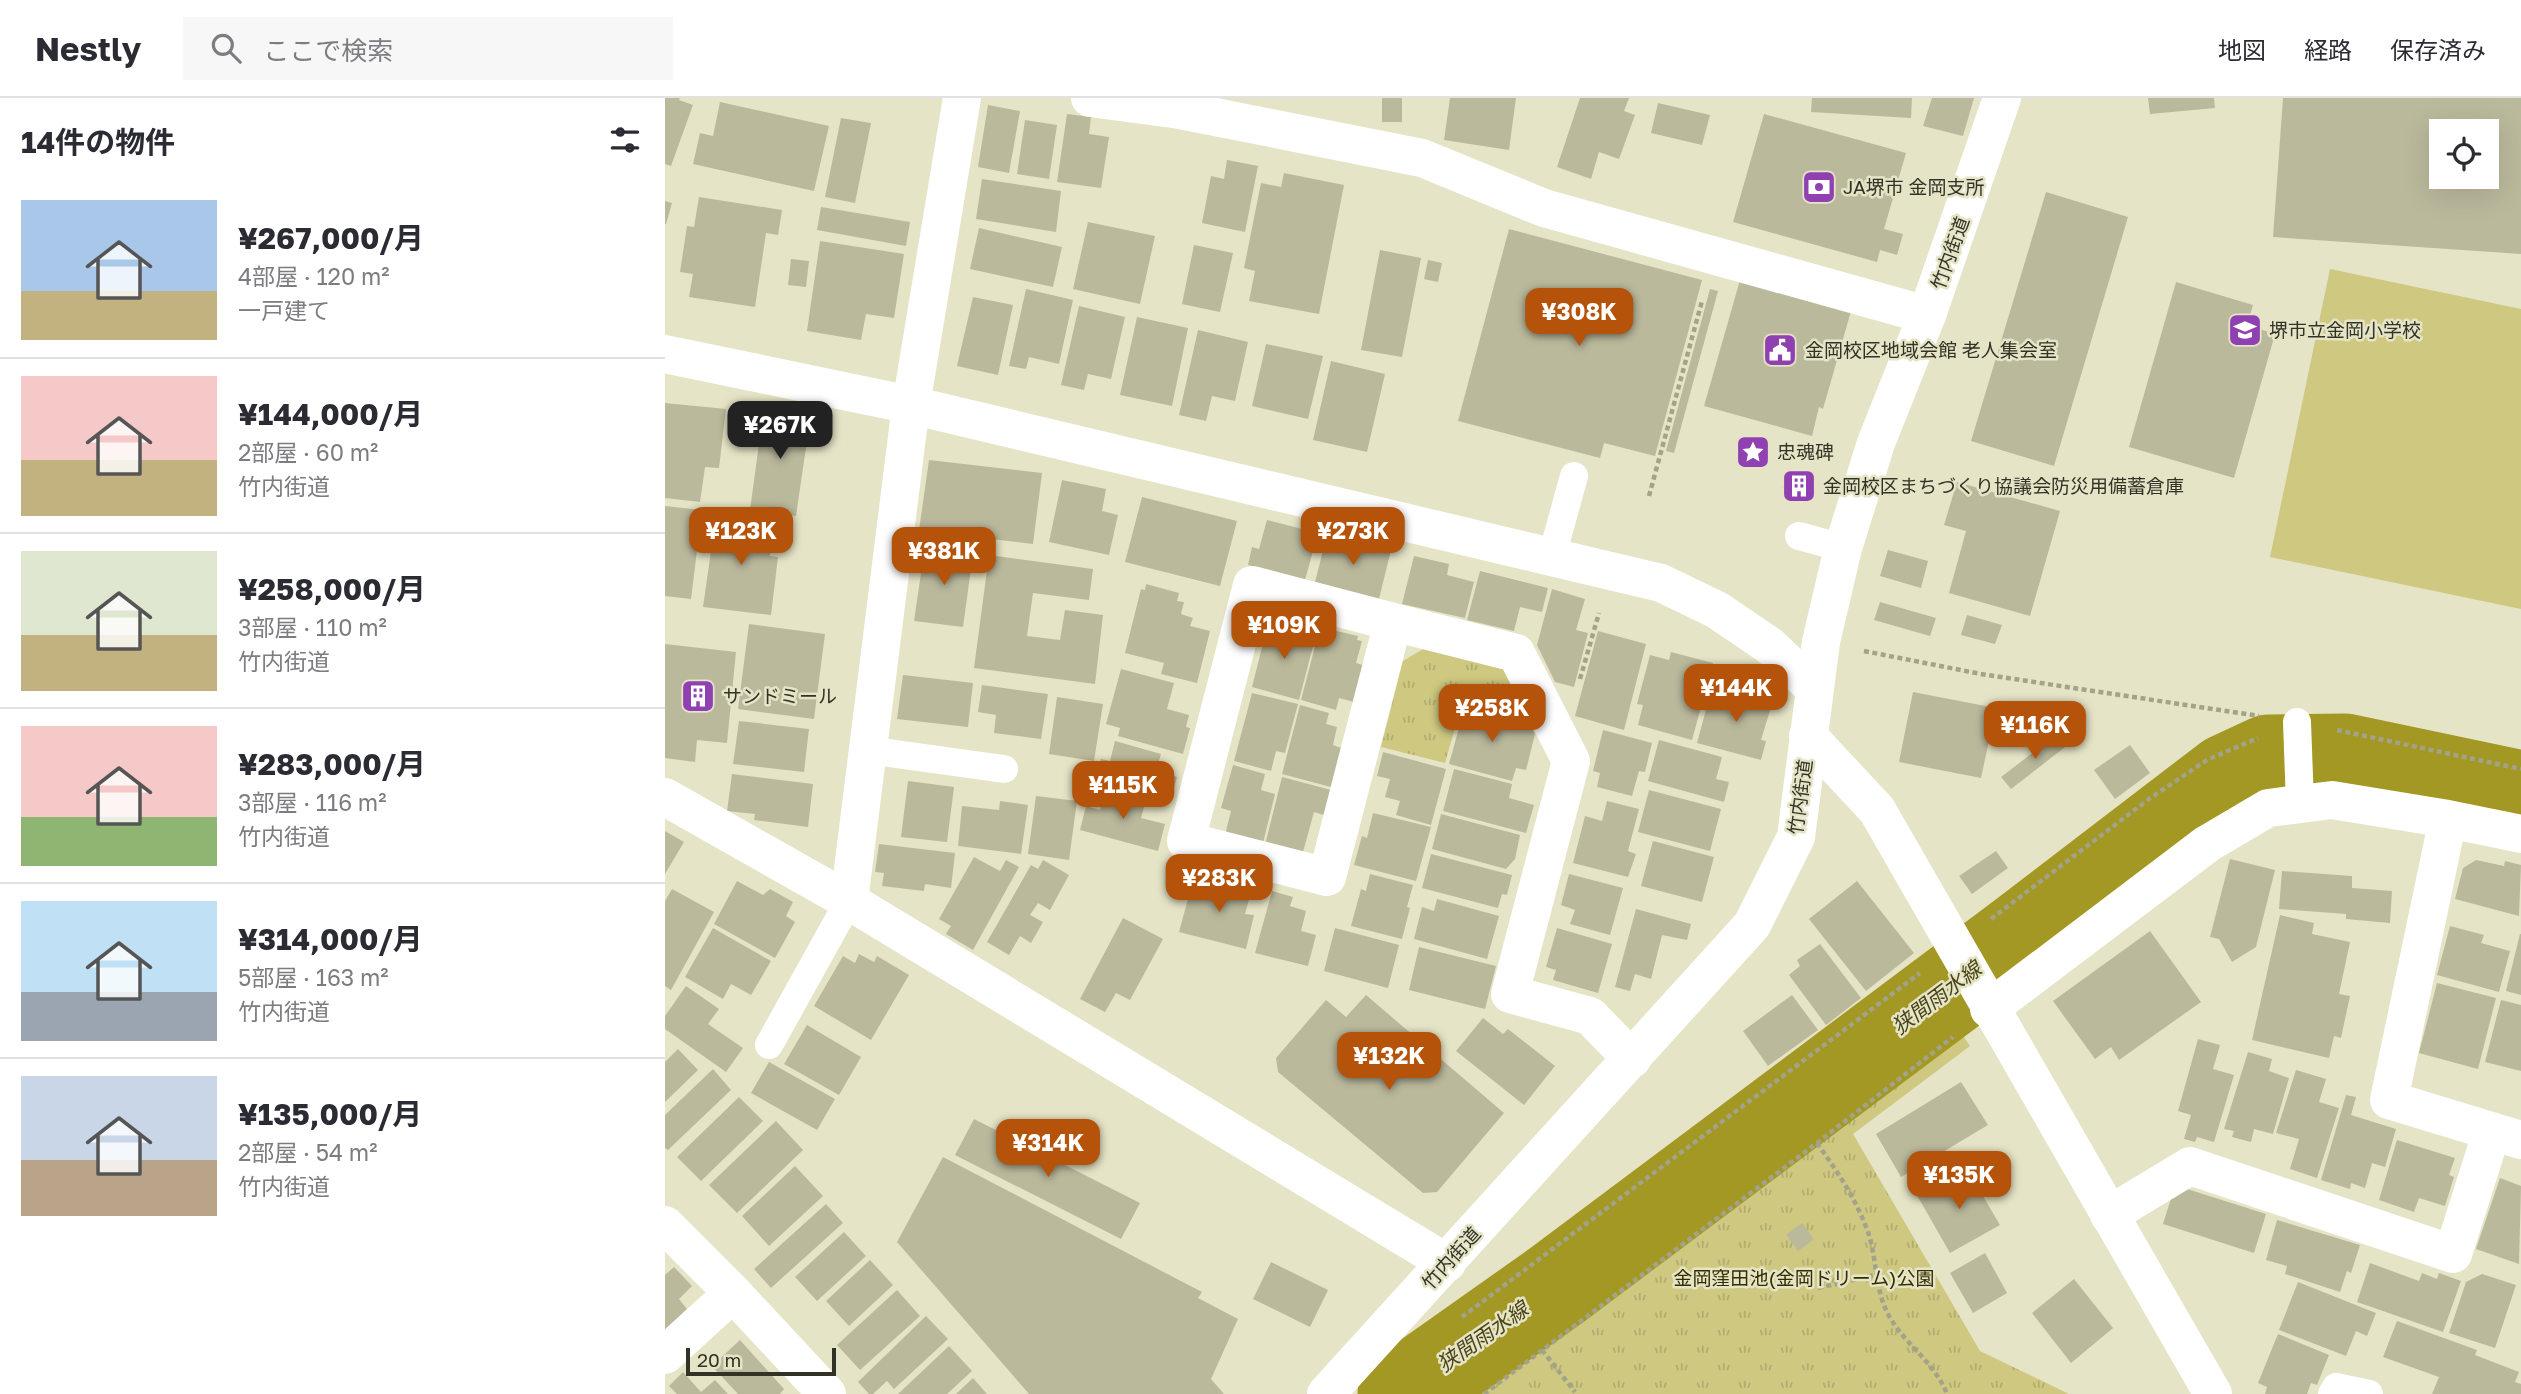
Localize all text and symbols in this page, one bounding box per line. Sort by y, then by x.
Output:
search box [183,17,673,80]
text: Nestly [35,29,141,68]
icon: search [207,29,245,67]
text: ここで検索 [263,35,393,66]
text: 地図 [2218,35,2266,64]
text: 経路 [2304,35,2352,64]
text: 保存済み [2390,35,2486,64]
map controls [2429,119,2499,189]
button: locate [2429,119,2499,189]
icon: filters [606,121,644,159]
text: 14件の物件 [21,124,175,160]
bank icon: JA堺市 金岡支所 [1800,168,1838,206]
place label: JA堺市 金岡支所 [1843,175,1984,198]
street label: 竹内街道 [1926,213,1973,292]
text: ¥267,000/月 [238,220,424,256]
icon: home [77,228,161,312]
text: 4部屋 · 120 m² [238,262,390,290]
pin: ¥308K [1530,288,1628,348]
text: 一戸建て [238,296,330,324]
text: ¥308K [1541,297,1617,325]
school or university icon: 堺市立金岡小学校 [2226,311,2264,349]
place label: 堺市立金岡小学校 [2269,318,2421,341]
public building icon: 金岡校区地域会館 老人集会室 [1761,331,1799,369]
place label: 金岡校区地域会館 老人集会室 [1805,338,2057,361]
text: ¥144,000/月 [238,396,423,432]
pin: ¥267K [731,402,829,461]
icon: home [77,404,161,488]
text: ¥267K [743,410,817,438]
place icon: 忠魂碑 [1734,433,1772,471]
text: 2部屋 · 60 m² [238,438,378,466]
place label: 忠魂碑 [1777,440,1834,463]
building icon: 金岡校区まちづくり協議会防災用備蓄倉庫 [1780,467,1818,505]
text: 竹内街道 [238,472,330,500]
place label: 金岡校区まちづくり協議会防災用備蓄倉庫 [1823,474,2184,497]
pin: ¥123K [692,508,790,567]
pin: ¥273K [1304,508,1402,567]
text: ¥123K [705,516,777,544]
text: ¥273K [1317,516,1389,544]
pin: ¥381K [895,528,993,587]
text: ¥381K [908,536,980,564]
text: ¥258,000/月 [238,571,426,607]
icon: home [77,579,161,663]
pin: ¥109K [1235,602,1333,661]
text: ¥109K [1247,610,1321,638]
text: 3部屋 · 110 m² [238,613,387,641]
text: 竹内街道 [238,647,330,675]
pin: ¥144K [1687,664,1785,724]
text: ¥144K [1700,673,1772,701]
building icon: サンドミール [679,677,717,715]
place label: サンドミール [723,684,837,707]
pin: ¥258K [1443,684,1541,744]
text: ¥258K [1455,693,1529,721]
pin: ¥116K [1986,702,2084,761]
text: ¥116K [2000,710,2070,738]
text: ¥283,000/月 [238,746,426,782]
icon: home [77,754,161,838]
street label: 竹内街道 [1783,758,1816,836]
pin: ¥115K [1074,762,1172,821]
text: ¥115K [1088,770,1158,798]
text: 3部屋 · 116 m² [238,788,386,816]
text: 竹内街道 [238,822,330,850]
pin: ¥283K [1170,854,1268,914]
text: ¥283K [1182,863,1256,891]
text: ¥314,000/月 [238,921,423,957]
icon: home [77,929,161,1013]
water label: 狭間雨水線 [1887,953,1989,1039]
text: 5部屋 · 163 m² [238,963,389,991]
text: 竹内街道 [238,997,330,1025]
pin: ¥132K [1340,1032,1438,1092]
text: ¥132K [1353,1041,1425,1069]
text: ¥135,000/月 [238,1096,422,1132]
icon: home [77,1104,161,1188]
pin: ¥314K [999,1119,1097,1179]
text: ¥314K [1012,1128,1084,1156]
text: 2部屋 · 54 m² [238,1138,378,1166]
pin: ¥135K [1910,1152,2008,1211]
text: ¥135K [1923,1160,1995,1188]
text: 竹内街道 [238,1172,330,1200]
street label: 竹内街道 [1417,1222,1485,1294]
park label: 金岡窪田池(金岡ドリーム)公園 [1674,1266,1934,1289]
water label: 狭間雨水線 [1432,1294,1535,1377]
scale bar [686,1345,837,1377]
text: 20 m [697,1348,741,1371]

